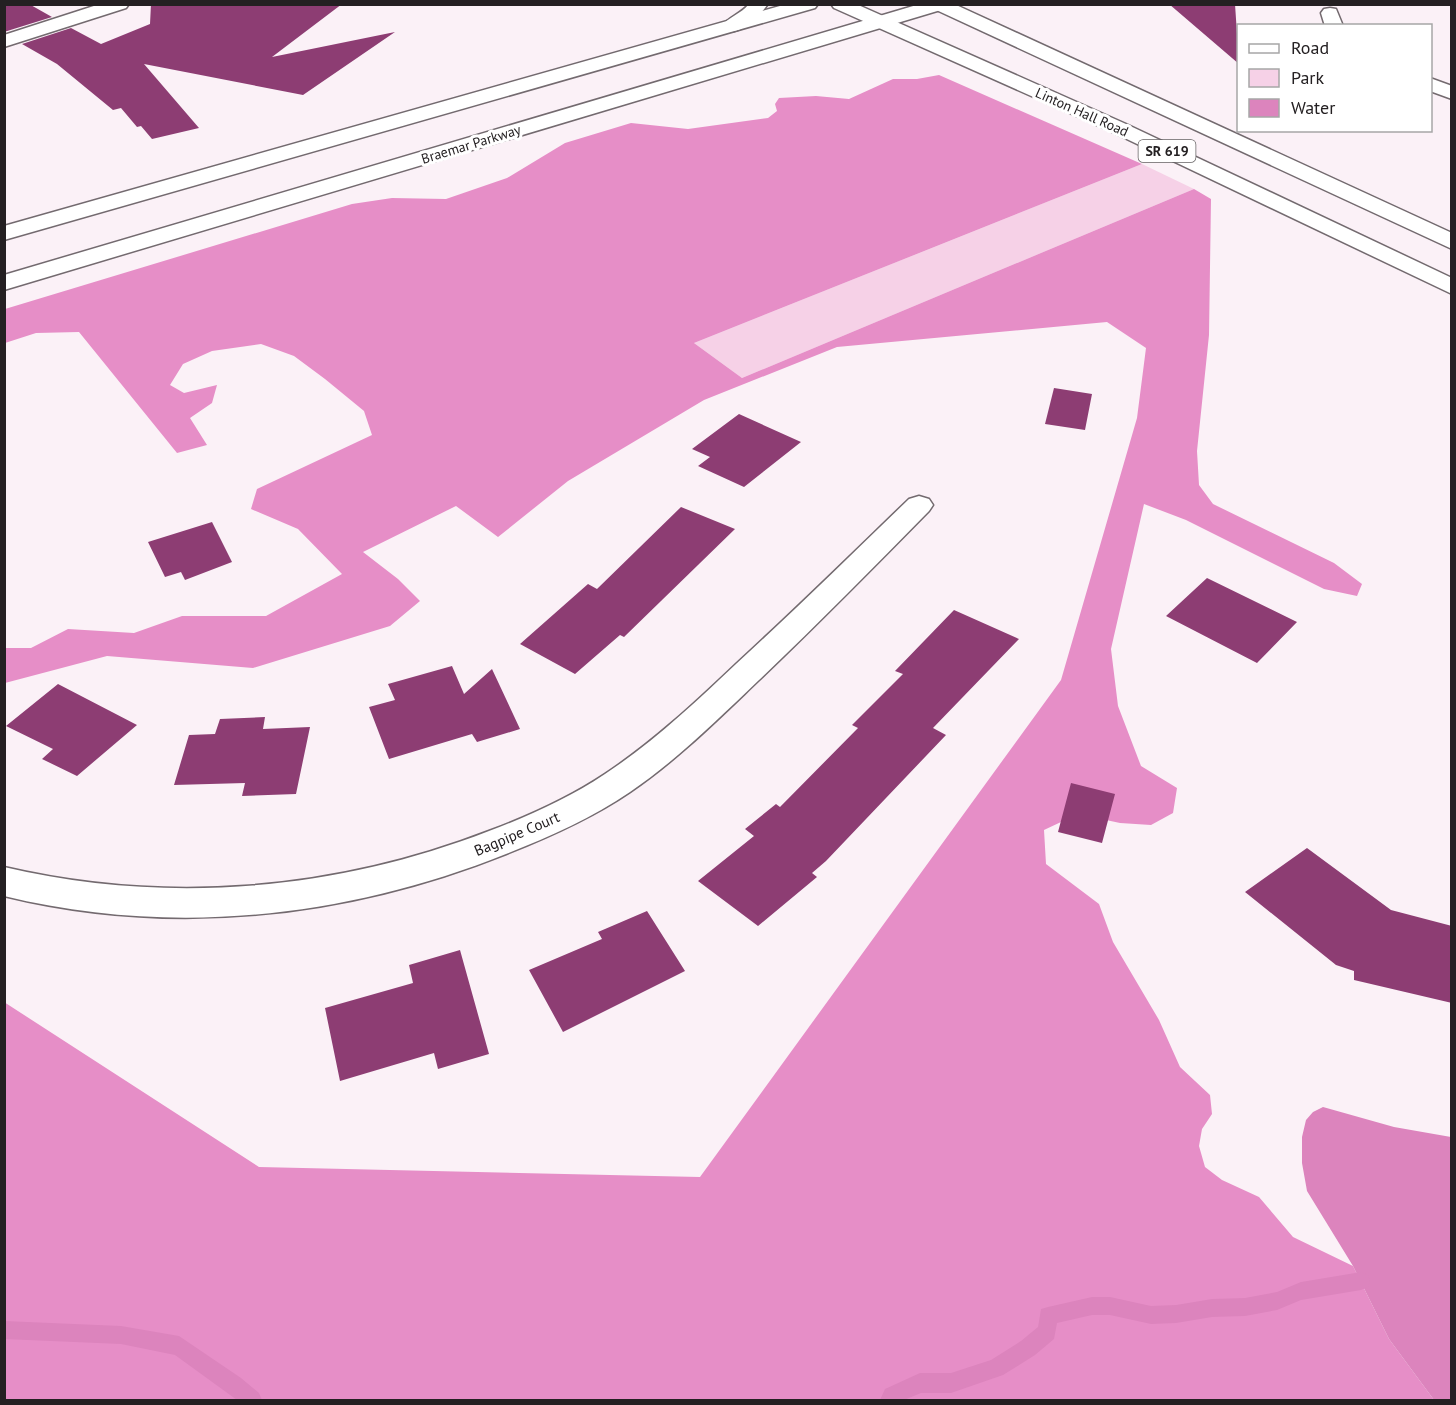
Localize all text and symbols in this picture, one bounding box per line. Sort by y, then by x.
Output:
legend [1237,24,1432,132]
text: Road [1291,36,1329,59]
text: Park [1291,66,1324,89]
street label: Linton Hall Road [1033,83,1131,141]
text: Water [1291,96,1335,119]
street label: Braemar Parkway [419,120,523,168]
road number: SR 619 [1138,140,1196,162]
street label: Bagpipe Court [471,807,562,860]

